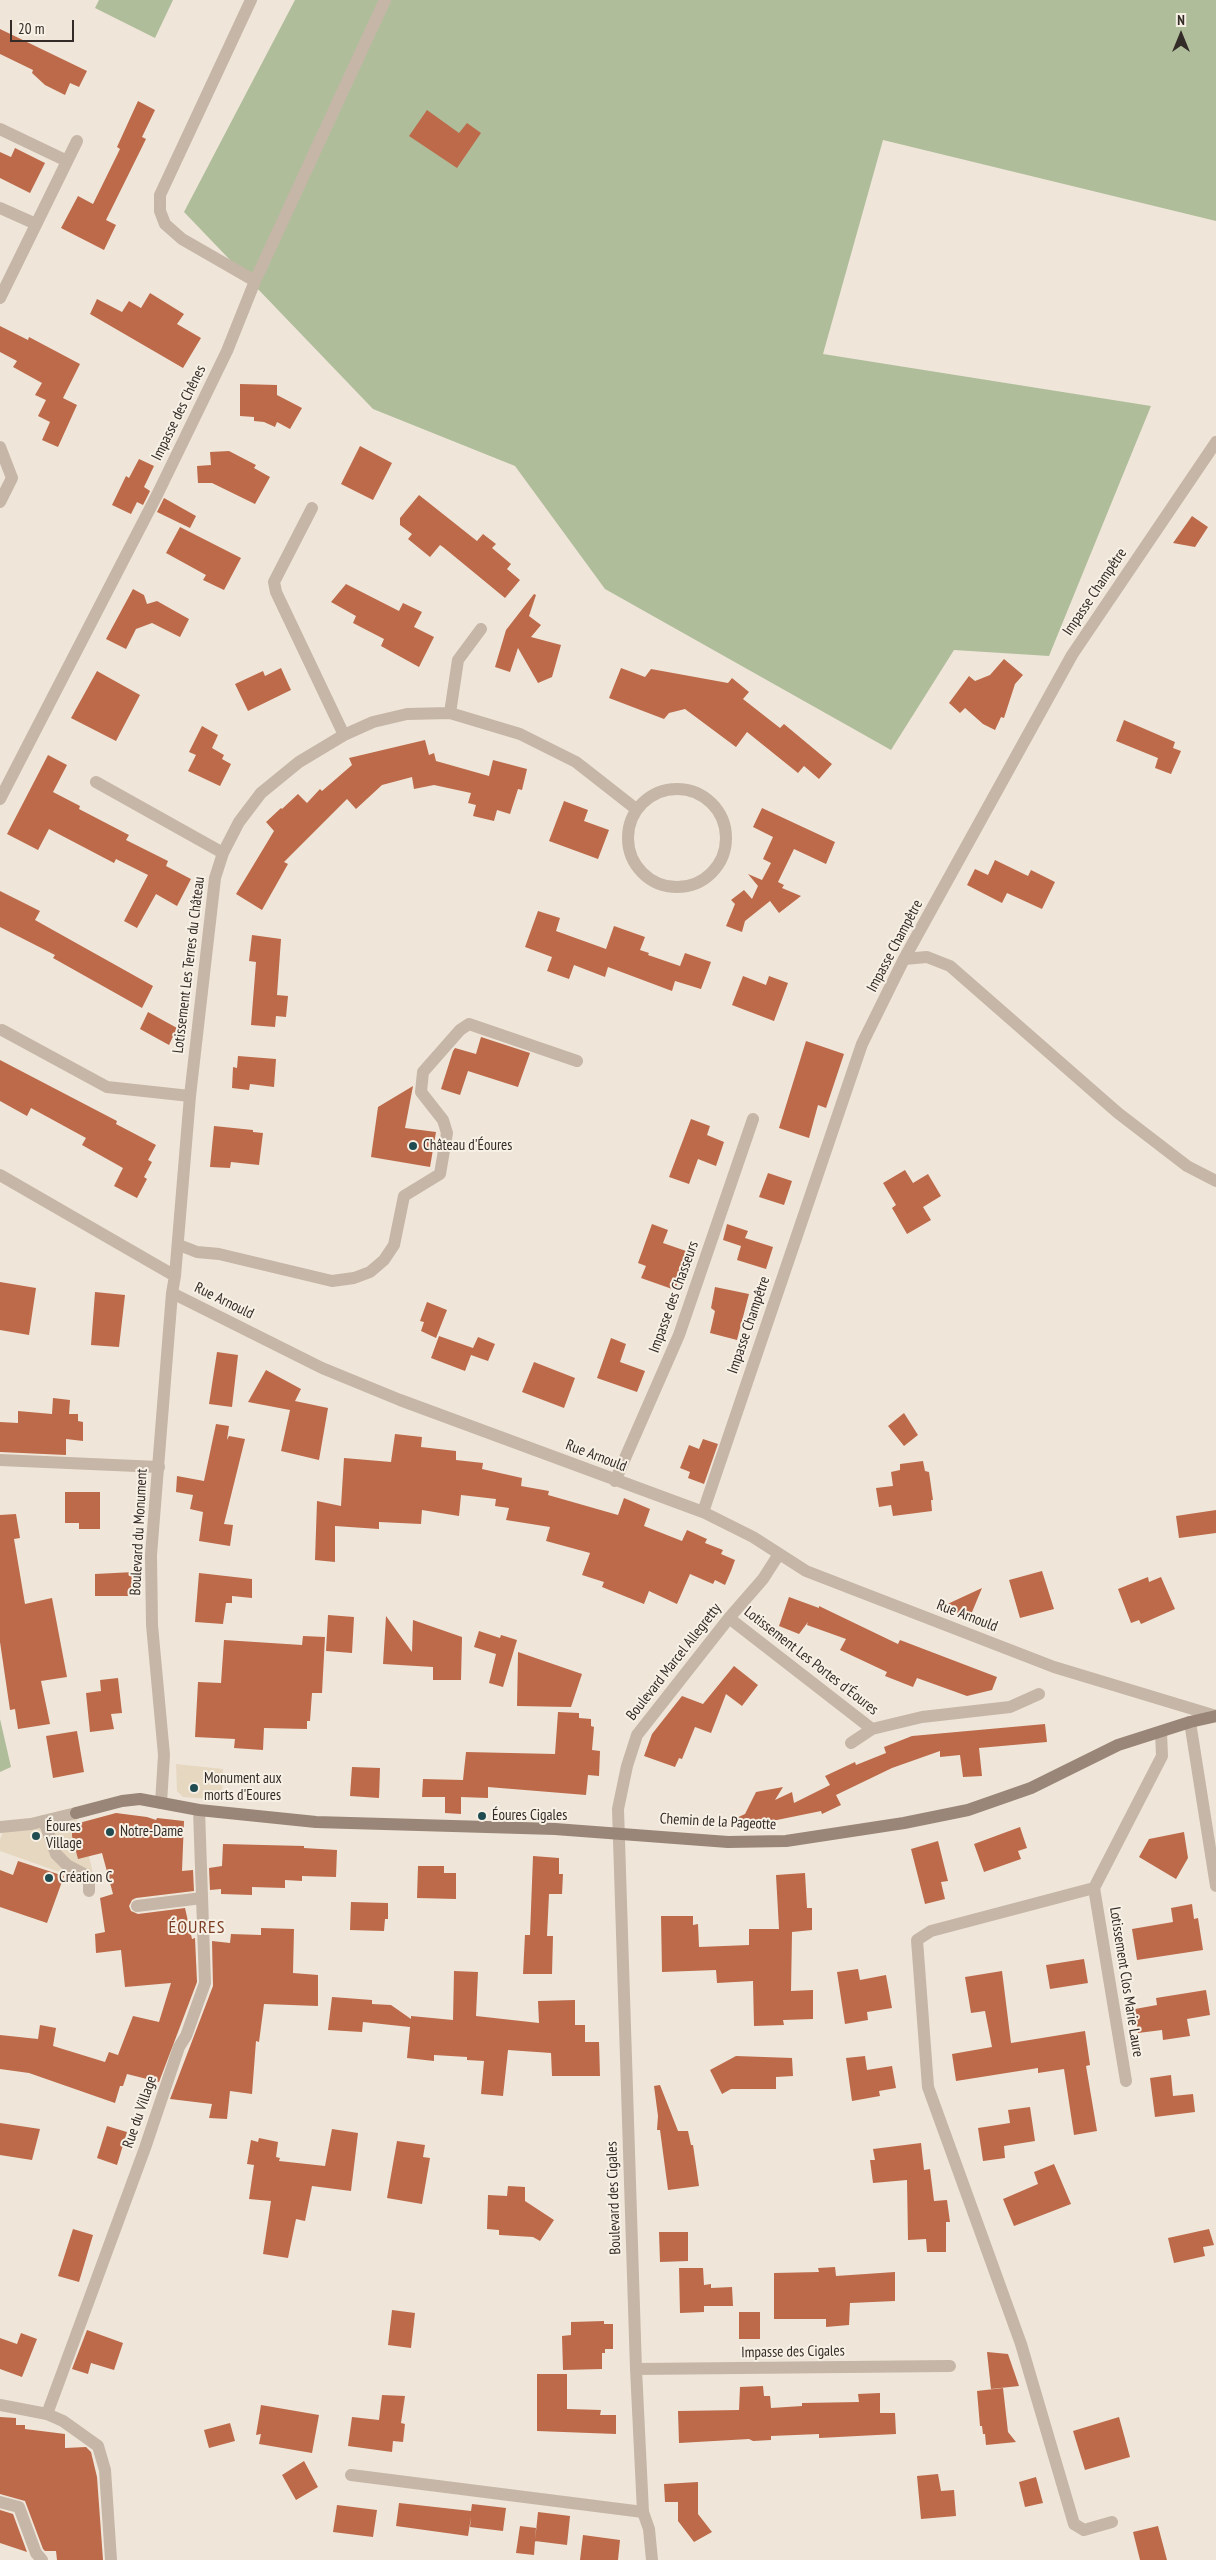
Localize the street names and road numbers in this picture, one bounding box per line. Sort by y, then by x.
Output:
street label: Impasse des Chênes [148,362,210,464]
street label: Impasse Champêtre [1059,545,1131,639]
street label: Lotissement Les Terres du Château [169,876,209,1054]
street label: Impasse Champêtre [863,897,927,995]
street label: Impasse des Chasseurs [645,1239,703,1355]
street label: Impasse Champêtre [724,1274,774,1376]
street label: Rue Arnould [191,1279,257,1323]
street label: Rue Arnould [563,1436,629,1476]
street label: Boulevard du Monument [127,1468,151,1596]
street label: Rue Arnould [934,1596,1000,1636]
street label: Boulevard Marcel Allegretty [623,1600,725,1724]
street label: Lotissement Les Portes d'Éoures [740,1603,882,1719]
street label: Chemin de la Pageotte [659,1810,777,1834]
street label: Lotissement Clos Marie Laure [1105,1906,1147,2058]
street label: Rue du Village [119,2074,161,2150]
street label: Boulevard des Cigales [603,2141,625,2255]
street label: Impasse des Cigales [741,2342,845,2362]

